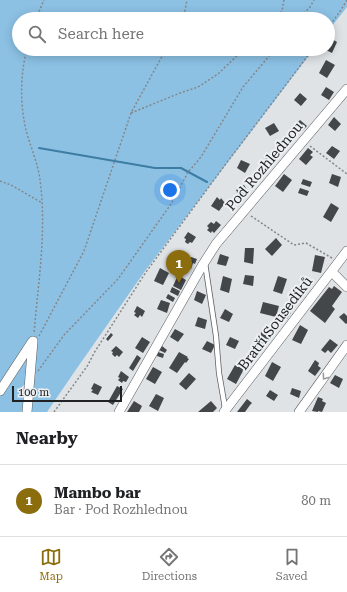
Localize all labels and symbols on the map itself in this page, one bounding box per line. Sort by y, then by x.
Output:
street label: Pod Rozhlednou [222,118,306,214]
your location [160,180,180,200]
pin: 1 [166,250,192,283]
street label: Bratří Sousedíků [235,273,316,373]
one-way arrow [322,372,329,379]
scale bar [12,384,122,403]

